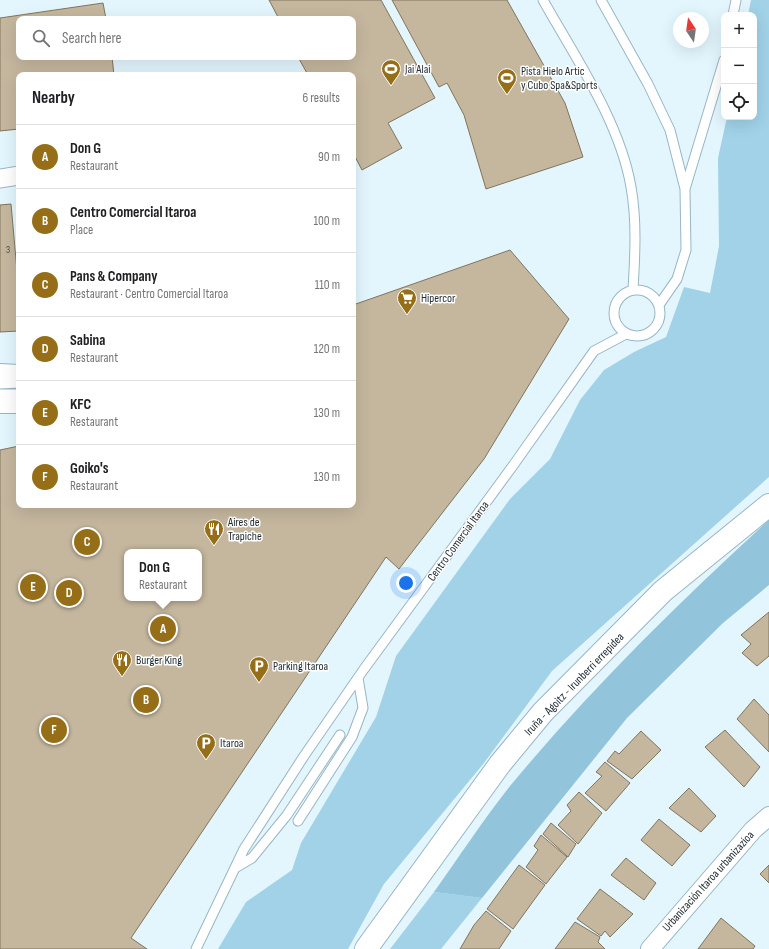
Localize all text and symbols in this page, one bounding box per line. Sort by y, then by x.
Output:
north arrow [673,12,709,48]
map controls [721,12,757,120]
button: + [721,12,757,48]
search box [16,16,356,60]
icon: search [30,27,52,49]
text: Search here [62,29,122,48]
button: − [721,48,757,84]
sports icon: Jai Alai [380,58,402,86]
place label: Jai Alai [404,62,431,77]
place label: Pista Hielo Artic y Cubo Spa&Sports [521,64,598,93]
sports icon: Pista Hielo Artic y Cubo Spa&Sports [496,67,518,95]
button: locate [721,84,757,120]
text: Nearby [32,88,75,108]
text: 6 results [302,90,340,106]
text: Don G [70,139,101,158]
text: A [42,149,48,165]
text: 90 m [318,149,340,165]
text: Restaurant [70,158,118,174]
text: Centro Comercial Itaroa [70,203,196,222]
text: B [42,213,48,229]
text: 100 m [313,213,340,229]
text: Place [70,222,93,238]
house number: 3 [6,244,10,256]
text: Pans & Company [70,267,157,286]
text: C [42,277,48,293]
text: 110 m [315,277,340,293]
text: Restaurant · Centro Comercial Itaroa [70,286,228,302]
supermarket icon: Hipercor [396,287,418,315]
place label: Hipercor [421,291,456,306]
text: Sabina [70,331,105,350]
text: D [42,341,48,357]
text: 120 m [314,341,340,357]
text: Restaurant [70,350,118,366]
text: KFC [70,395,91,414]
text: E [42,405,48,421]
text: 130 m [314,405,340,421]
text: Restaurant [70,414,118,430]
text: Goiko's [70,459,109,478]
text: F [42,469,48,485]
text: 130 m [314,469,340,485]
text: Restaurant [70,478,118,494]
street label: Centro Comercial Itaroa [424,498,493,584]
place label: Aires de Trapiche [227,515,262,544]
restaurant icon: Aires de Trapiche [203,518,225,546]
pin: C [74,527,100,557]
popup [124,549,202,601]
text: Don G [139,558,170,577]
pin: E [20,572,46,602]
your location [396,573,416,593]
text: Restaurant [139,577,187,593]
pin: D [56,578,82,608]
pin: A [150,614,176,644]
street label: Iruña - Agoitz - Irunberri errepidea [521,629,628,739]
restaurant icon: Burger King [111,649,133,677]
place label: Burger King [136,653,182,668]
parking icon: Parking Itaroa [248,655,270,683]
place label: Parking Itaroa [273,659,328,674]
pin: B [133,685,159,715]
pin: F [41,715,67,745]
parking icon: Itaroa [195,732,217,760]
place label: Itaroa [220,736,244,751]
street label: Urbanización Itaroa urbanizazioa [659,828,758,935]

